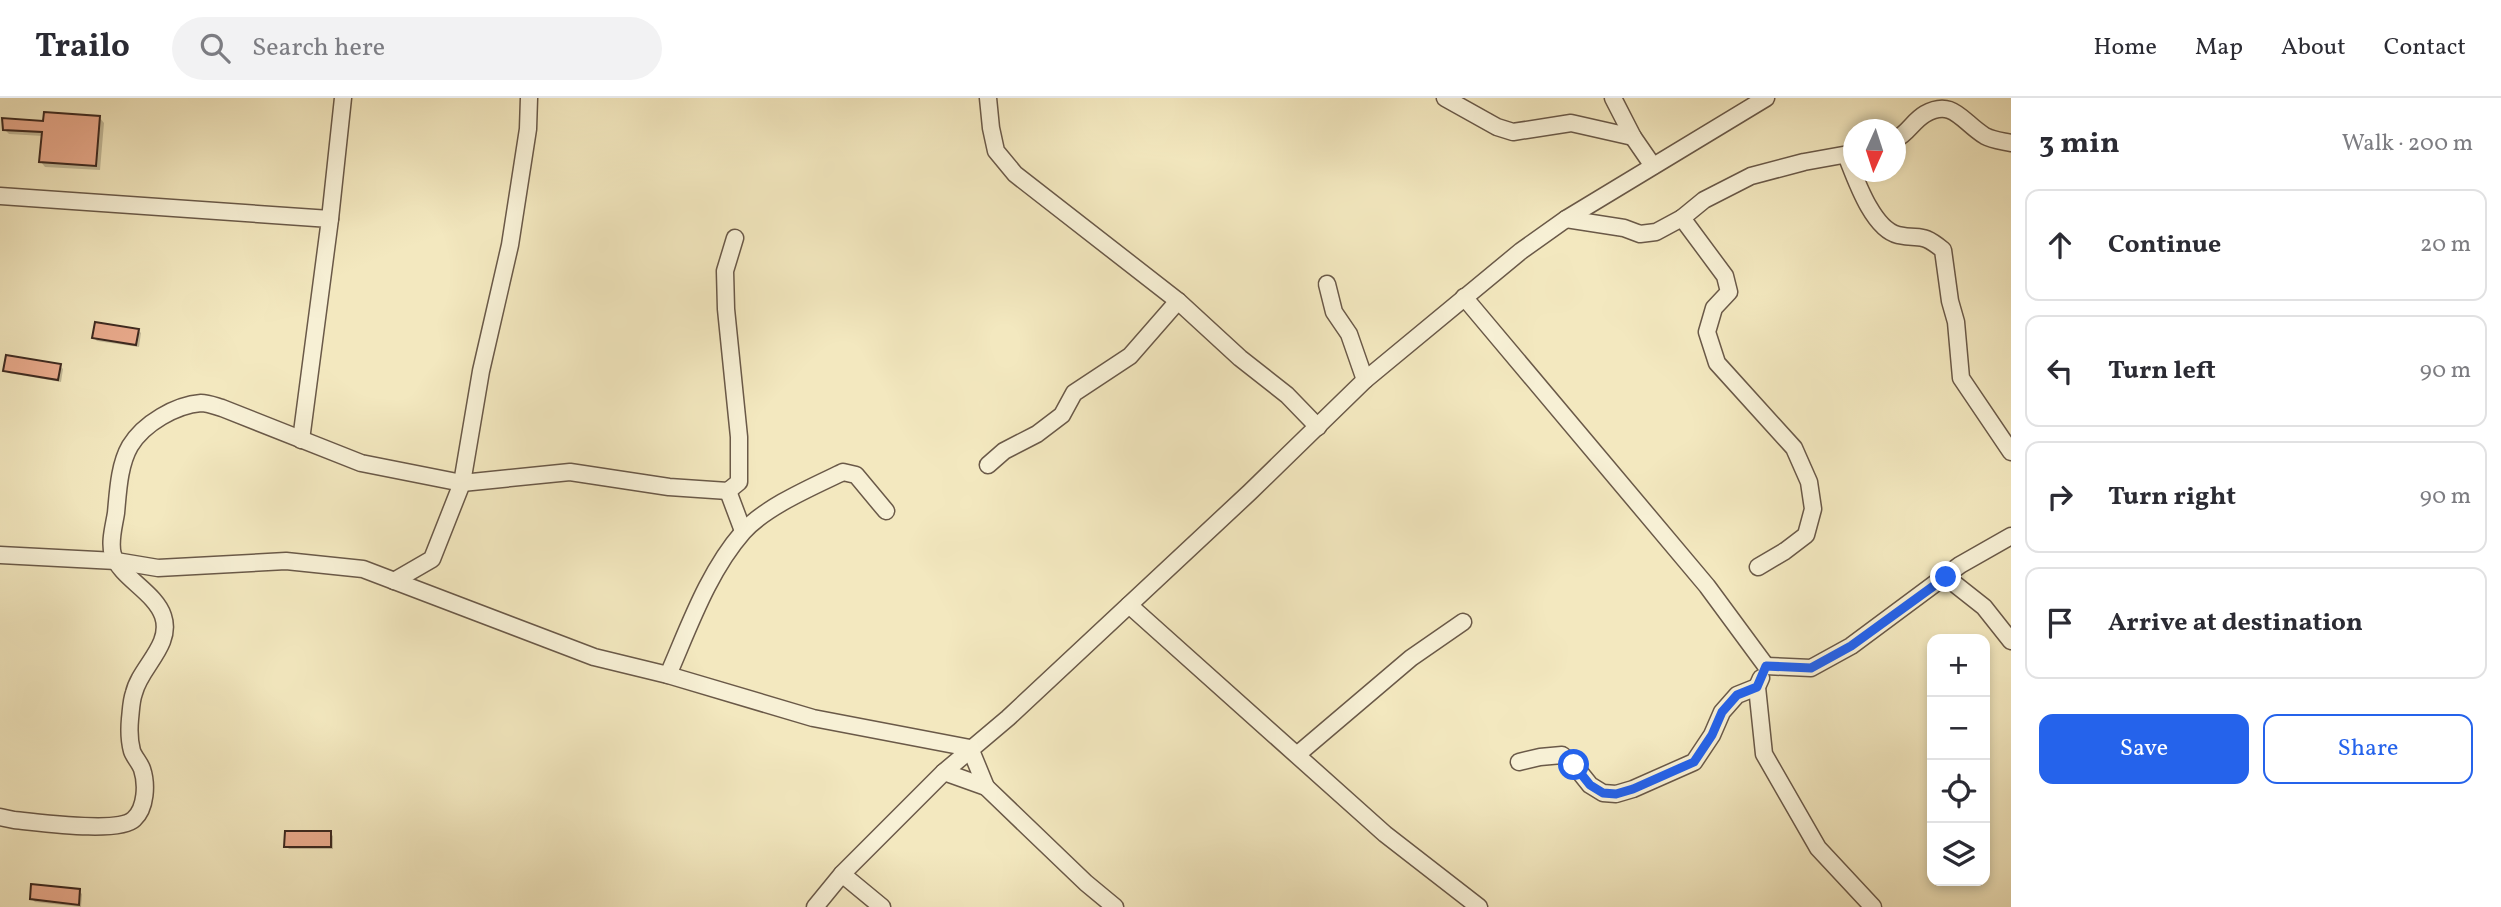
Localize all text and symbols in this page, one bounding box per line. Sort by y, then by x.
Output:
search box [172,17,662,80]
text: Trailo [35,25,130,71]
icon: search [196,29,234,67]
text: Search here [252,30,385,66]
text: Home [2093,31,2157,65]
text: Map [2195,31,2243,65]
text: About [2281,31,2346,65]
text: Contact [2384,31,2466,65]
north arrow [1843,119,1906,182]
text: 3 min [2039,123,2120,165]
text: Walk · 200 m [2342,128,2473,160]
icon: ahead [2041,226,2079,264]
text: Continue [2108,227,2221,263]
text: 20 m [2420,229,2471,261]
icon: left [2041,352,2079,390]
text: Turn left [2108,353,2216,389]
text: 90 m [2420,355,2471,387]
icon: right [2041,478,2079,516]
text: Turn right [2108,479,2236,515]
text: 90 m [2420,481,2471,513]
route end [1930,561,1961,592]
icon: arrive [2041,604,2079,642]
text: Arrive at destination [2108,605,2363,641]
map controls [1927,634,1990,886]
button: + [1927,634,1990,697]
button: − [1927,697,1990,760]
button: Save [2039,714,2249,784]
button: Share [2263,714,2473,784]
route start [1558,749,1589,780]
button: locate [1927,760,1990,823]
button: layers [1927,823,1990,886]

